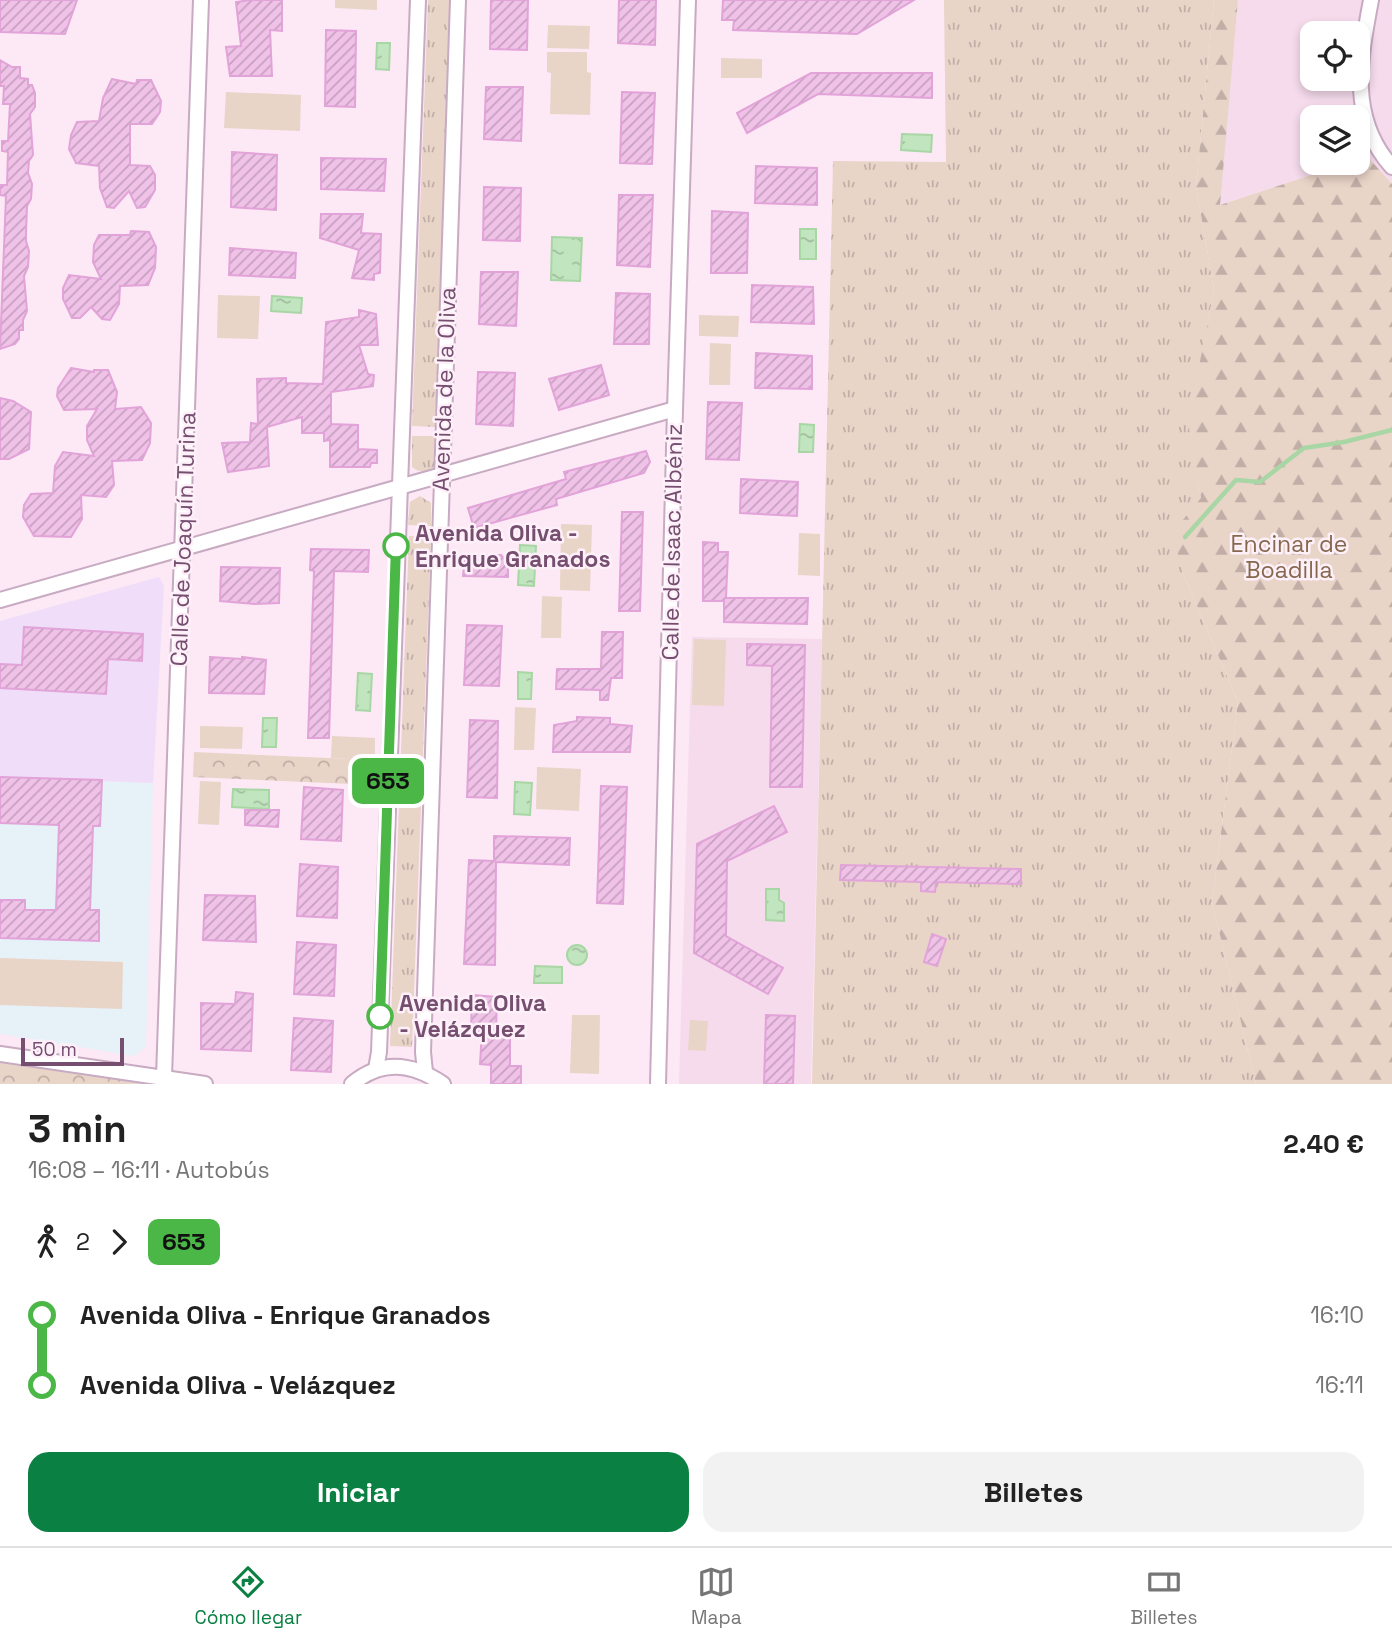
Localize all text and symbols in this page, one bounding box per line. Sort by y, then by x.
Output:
map controls [1300,21,1370,175]
button: locate [1300,21,1370,91]
button: layers [1300,105,1370,175]
street label: Avenida de la Oliva [425,286,463,492]
street label: Calle de Joaquín Turina [164,411,202,667]
street label: Calle de Isaac Albéniz [655,423,689,661]
place label: Avenida Oliva - Enrique Granados [415,518,610,574]
park label: Encinar de Boadilla [1231,529,1347,585]
marker: Avenida Oliva - Enrique Granados [383,533,409,559]
line badge: 653 [348,758,428,804]
text: 653 [366,765,410,796]
place label: Avenida Oliva - Velázquez [399,988,546,1044]
marker: Avenida Oliva - Velázquez [367,1003,393,1029]
scale bar [21,1035,124,1067]
text: 50 m [32,1037,77,1062]
text: 3 min [28,1105,127,1153]
text: 2.40 € [1283,1127,1364,1161]
text: 16:08 – 16:11 · Autobús [28,1155,270,1185]
icon: walk [28,1223,66,1261]
icon: forward [100,1223,138,1261]
text: 653 [162,1226,206,1257]
text: 2 [76,1227,90,1257]
text: Avenida Oliva - Enrique Granados [80,1298,491,1332]
text: 16:10 [1310,1300,1364,1330]
text: Avenida Oliva - Velázquez [80,1368,396,1402]
text: 16:11 [1315,1370,1364,1400]
button: Iniciar [28,1452,689,1532]
button: Billetes [703,1452,1364,1532]
tab: Cómo llegar [194,1563,302,1630]
tab: Mapa [691,1563,742,1630]
tab: Billetes [1130,1563,1198,1630]

